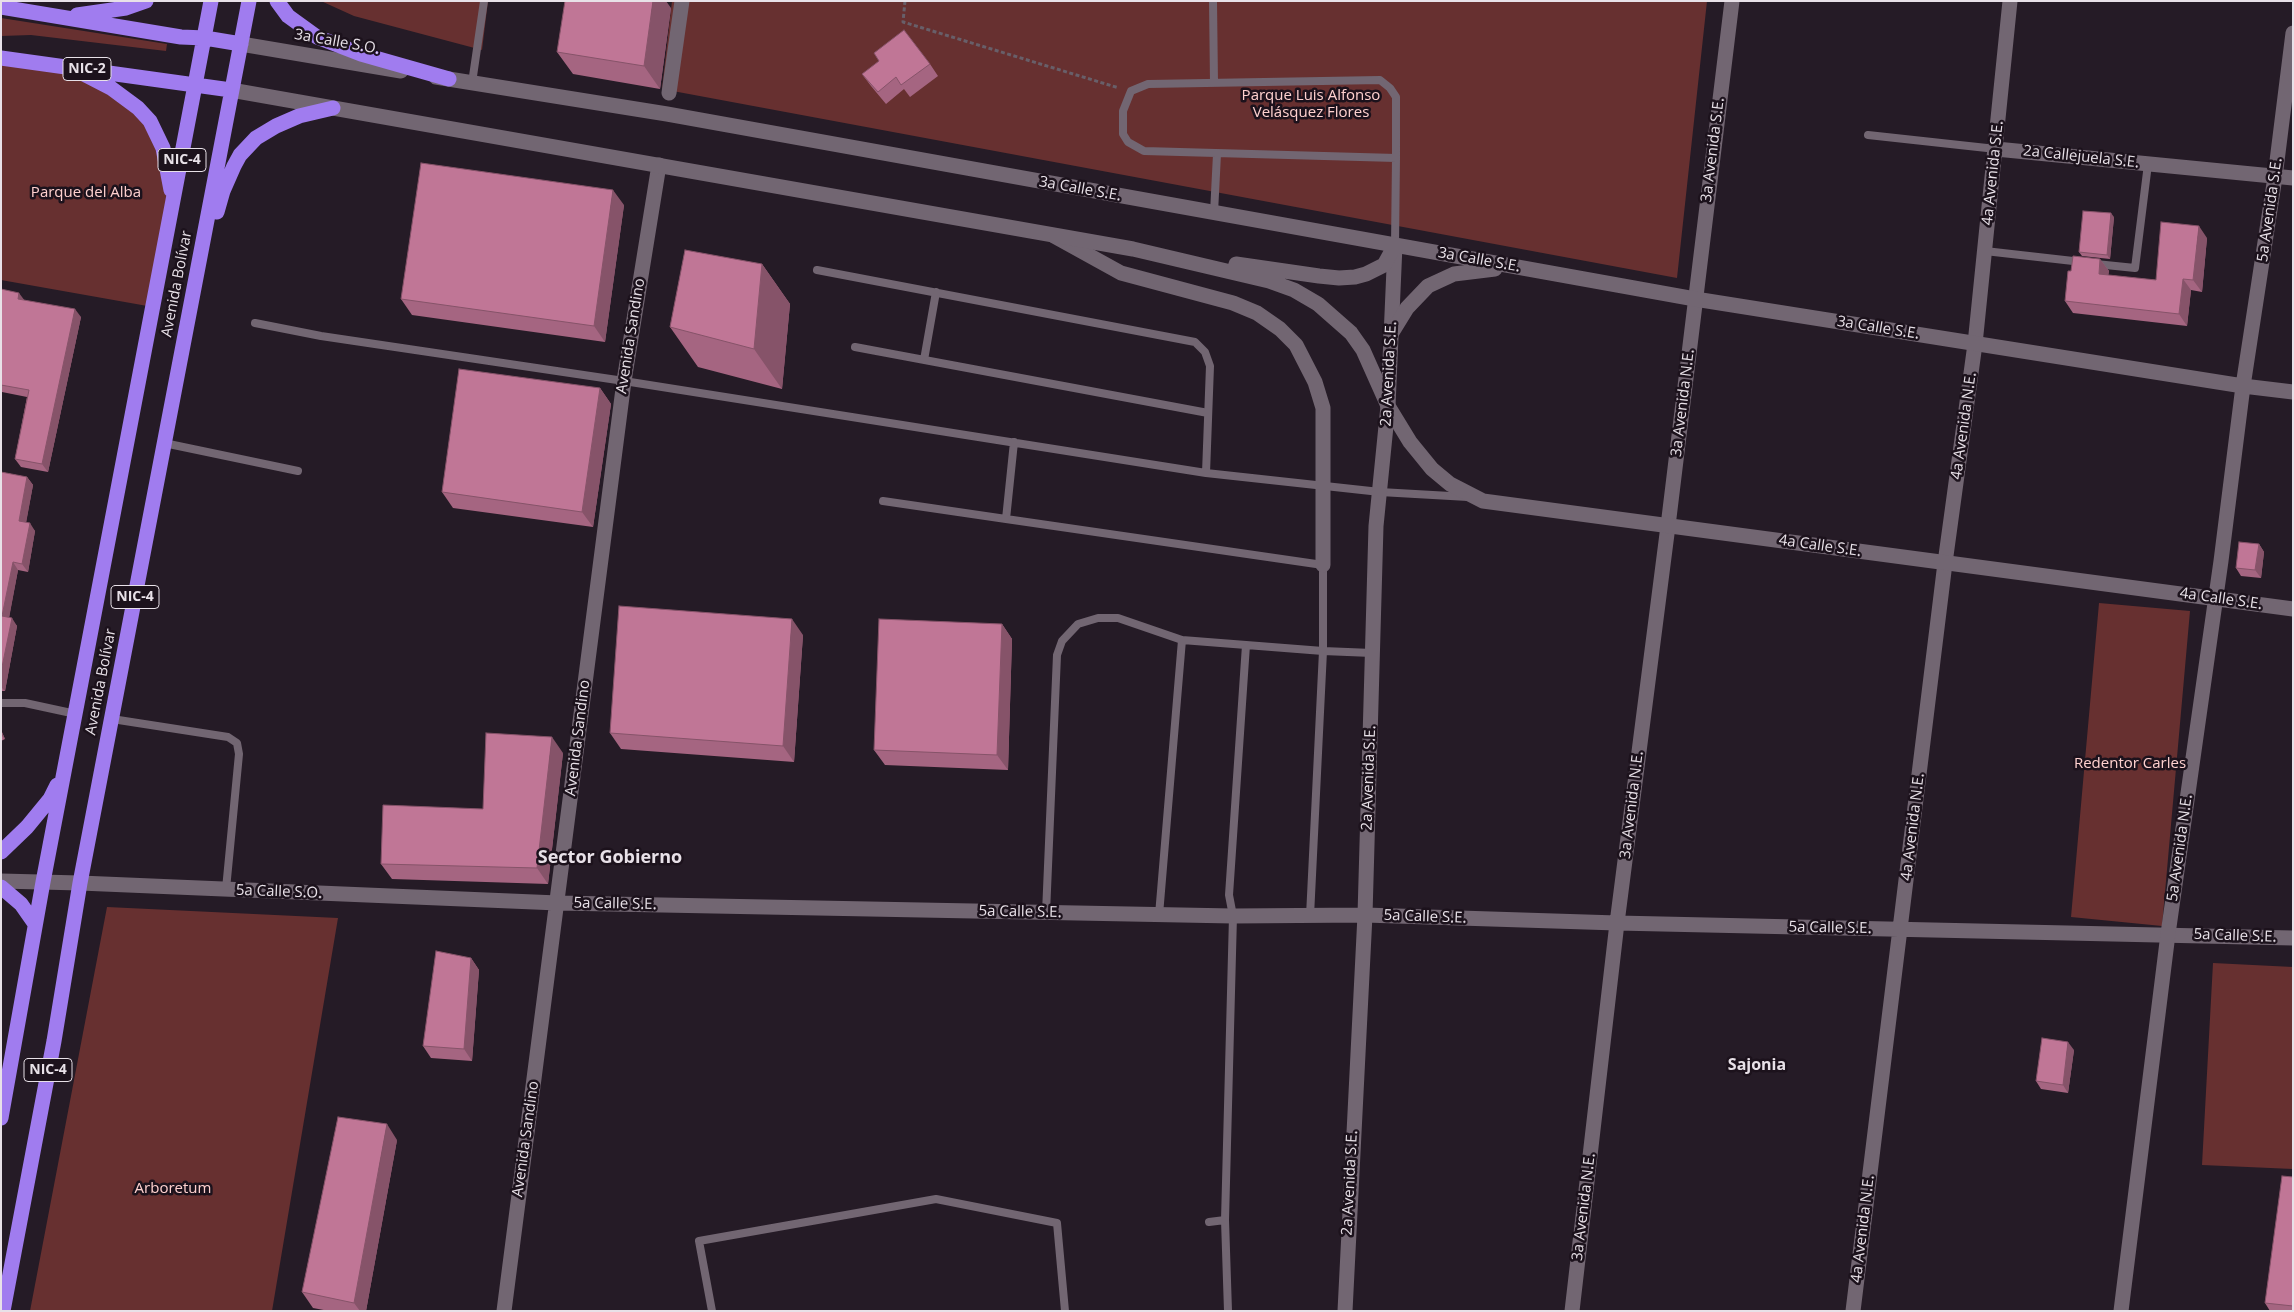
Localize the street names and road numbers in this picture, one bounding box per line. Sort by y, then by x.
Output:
street label: 3a Calle S.O. [293,26,381,58]
road number: NIC-2 [63,58,111,80]
street label: 3a Avenida S.E. [1698,97,1728,203]
street label: 4a Avenida S.E. [1979,120,2007,226]
street label: 2a Callejuela S.E. [2022,142,2140,172]
road number: NIC-4 [158,148,206,172]
street label: 5a Avenida S.E. [2254,157,2286,263]
street label: 3a Calle S.E. [1038,173,1122,205]
street label: Avenida Bolívar [158,229,196,339]
street label: 3a Calle S.E. [1437,244,1521,276]
street label: Avenida Sandino [613,277,649,395]
street label: 3a Calle S.E. [1836,313,1920,343]
street label: 2a Avenida S.E. [1377,321,1401,427]
street label: 3a Avenida N.E. [1667,348,1699,458]
street label: 4a Avenida N.E. [1948,371,1980,481]
street label: 4a Calle S.E. [1778,531,1862,561]
street label: 4a Calle S.E. [2179,584,2263,614]
road number: NIC-4 [111,586,159,608]
street label: Avenida Bolívar [82,627,120,737]
street label: Avenida Sandino [562,679,594,797]
street label: 2a Avenida S.E. [1358,725,1380,831]
street label: 3a Avenida N.E. [1616,750,1648,860]
street label: 4a Avenida N.E. [1897,772,1929,882]
street label: 5a Avenida N.E. [2164,793,2196,903]
street label: 5a Calle S.O. [236,882,322,902]
street label: 5a Calle S.E. [573,894,657,914]
street label: 5a Calle S.E. [978,902,1062,922]
street label: 5a Calle S.E. [1383,907,1467,927]
street label: 5a Calle S.E. [1788,918,1872,938]
street label: 5a Calle S.E. [2193,926,2277,946]
road number: NIC-4 [24,1058,72,1082]
street label: Avenida Sandino [509,1080,543,1198]
street label: 2a Avenida S.E. [1338,1130,1362,1236]
street label: 3a Avenida N.E. [1568,1152,1600,1262]
street label: 4a Avenida N.E. [1847,1174,1879,1284]

